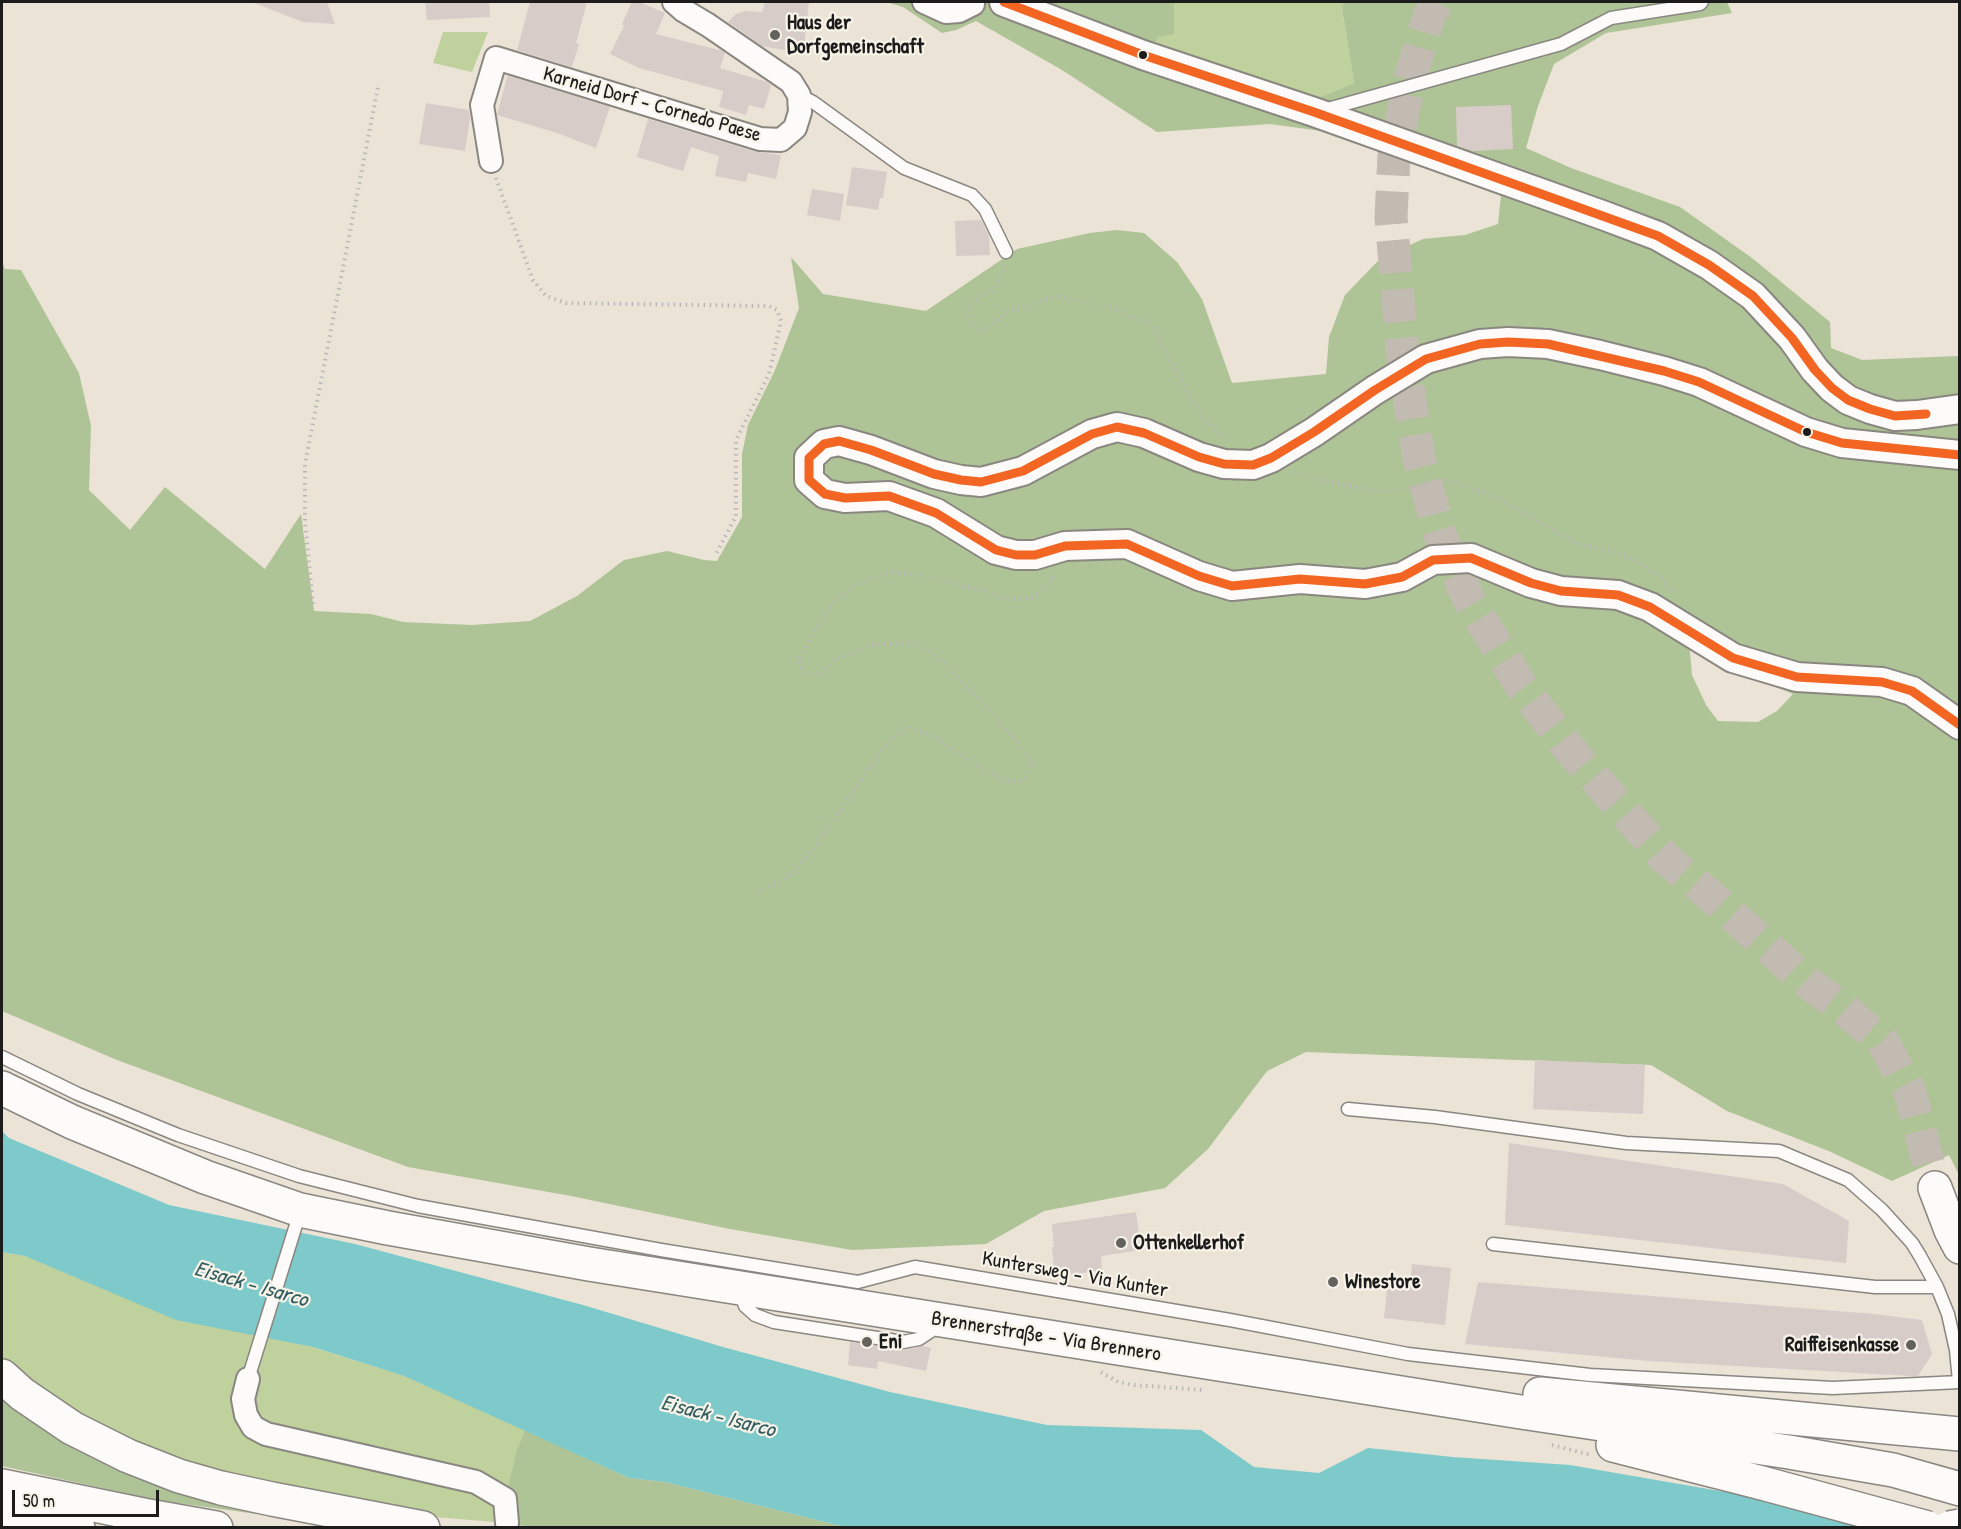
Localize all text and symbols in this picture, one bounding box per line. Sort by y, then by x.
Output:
place label: Haus der Dorfgemeinschaft [787,10,924,60]
marker: Haus der Dorfgemeinschaft [768,28,782,42]
unlabelled marker [1137,49,1149,61]
street label: Karneid Dorf - Cornedo Paese [540,62,764,148]
unlabelled marker [1801,426,1813,438]
place label: Ottenkellerhof [1133,1230,1244,1256]
marker: Ottenkellerhof [1114,1236,1128,1250]
street label: Kuntersweg - Via Kunter [980,1246,1170,1304]
water label: Eisack - Isarco [191,1256,311,1314]
place label: Winestore [1345,1269,1421,1295]
marker: Winestore [1326,1275,1340,1289]
street label: Brennerstraße - Via Brennero [929,1306,1163,1368]
place label: Eni [879,1329,902,1355]
place label: Raiffeisenkasse [1785,1332,1899,1358]
marker: Eni [860,1335,874,1349]
marker: Raiffeisenkasse [1904,1338,1918,1352]
water label: Eisack - Isarco [658,1390,778,1444]
scale bar [15,1478,162,1516]
text: 50 m [23,1488,55,1513]

